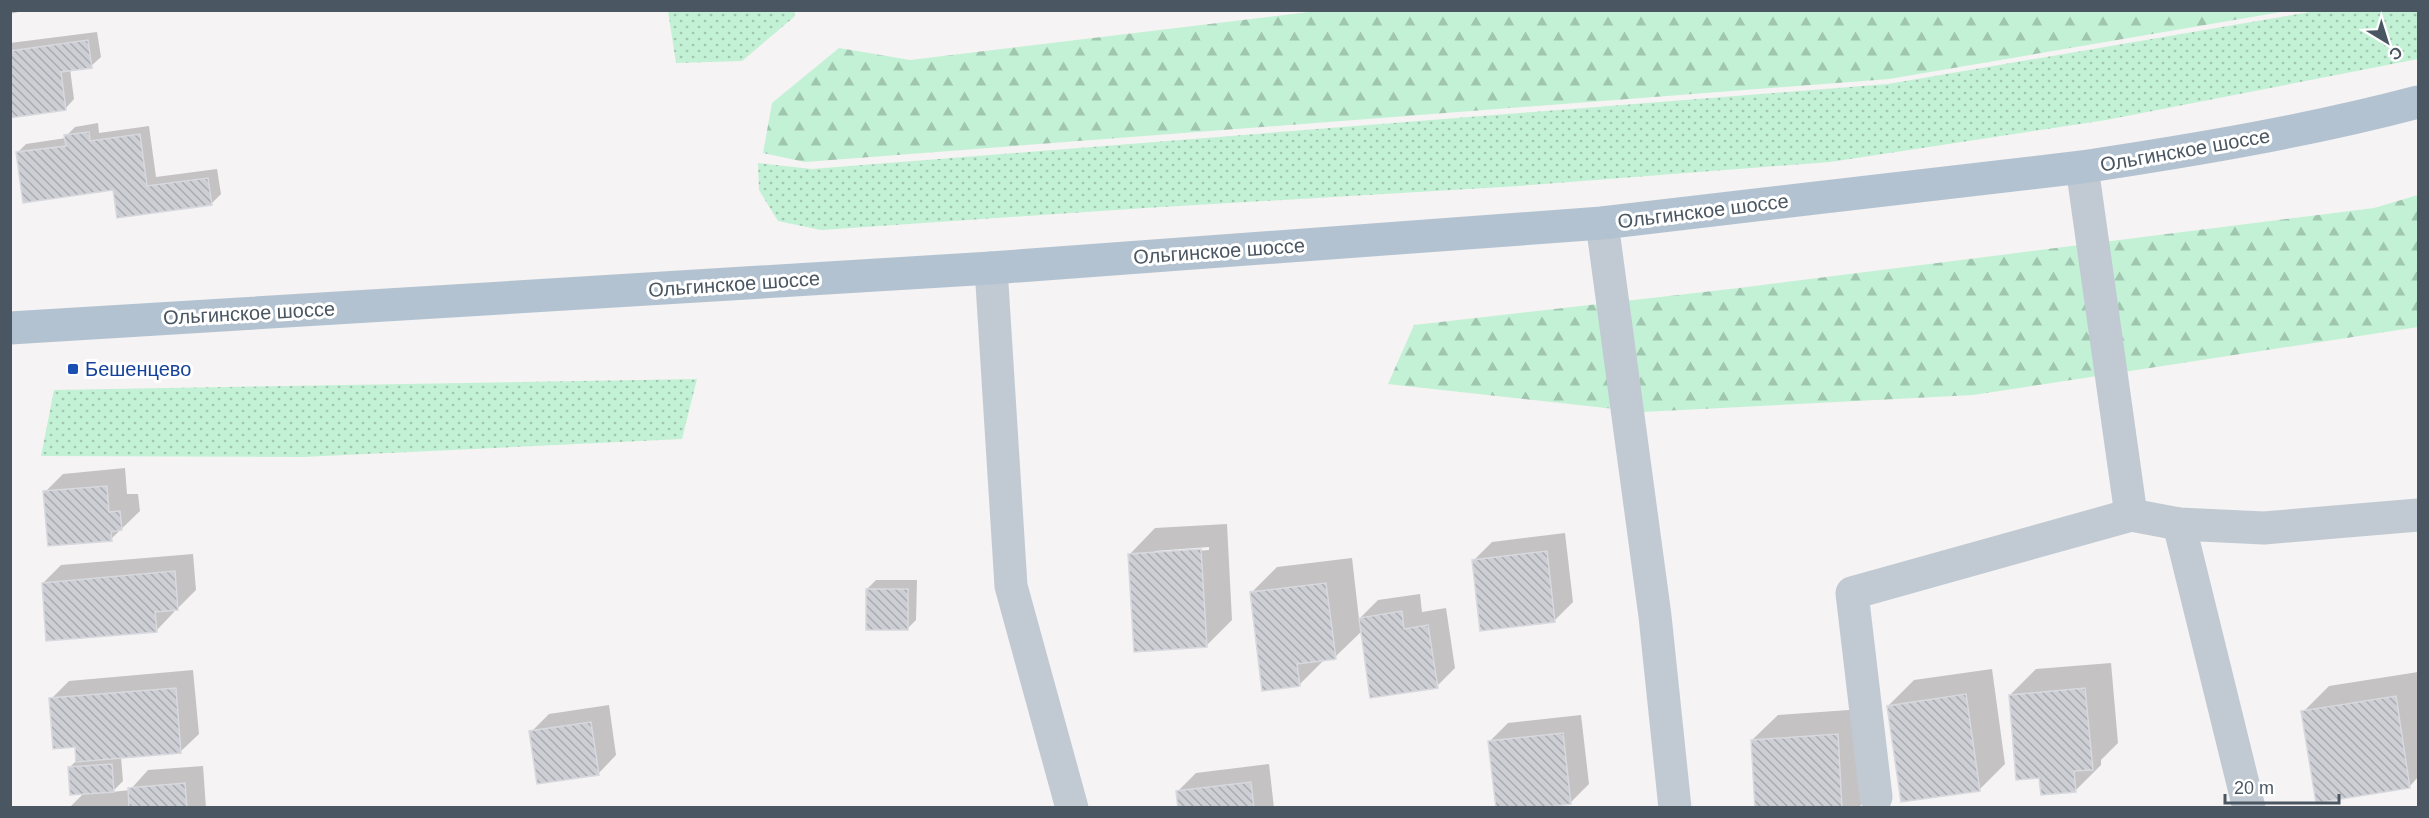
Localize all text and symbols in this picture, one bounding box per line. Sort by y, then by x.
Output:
north arrow [2357,12,2417,72]
text: С [2386,43,2406,64]
street label: Ольгинское шоссе [2098,124,2272,176]
street label: Ольгинское шоссе [1616,190,1790,232]
street label: Ольгинское шоссе [1132,234,1306,268]
street label: Ольгинское шоссе [647,267,821,301]
street label: Ольгинское шоссе [163,298,335,328]
place label: Бешенцево [85,358,191,380]
marker: Бешенцево [66,362,80,376]
scale bar [2225,767,2339,805]
text: 20 m [2234,778,2274,798]

